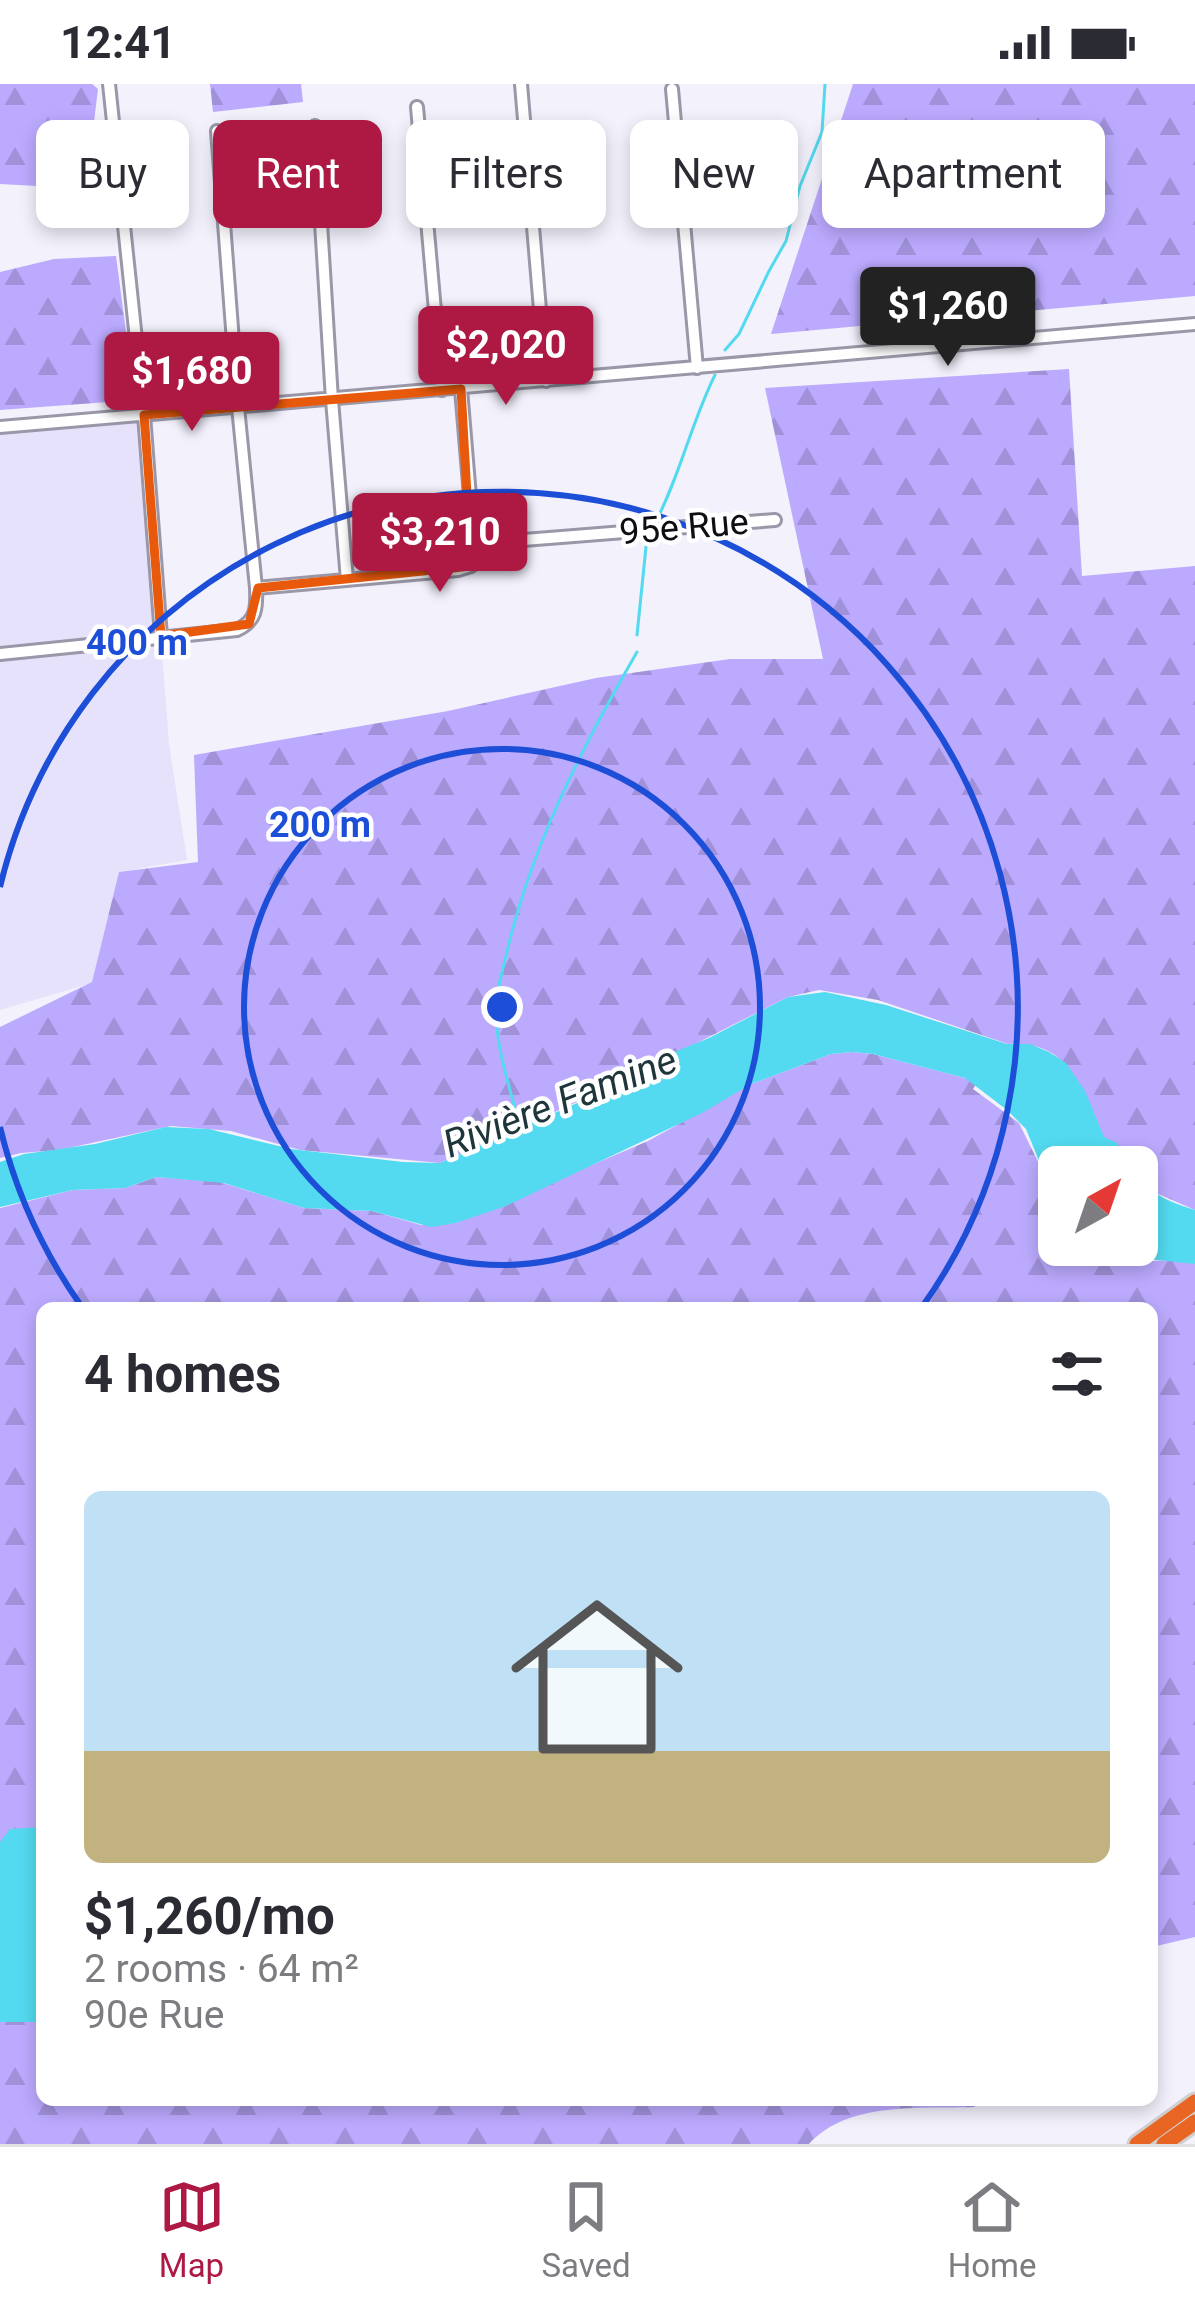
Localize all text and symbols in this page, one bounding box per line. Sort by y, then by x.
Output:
text: 12:41 [60,16,176,69]
chip: Buy [36,120,189,228]
chip: Rent [213,120,382,228]
chip: Filters [406,120,606,228]
chip: New [630,120,798,228]
chip: Apartment [822,120,1105,228]
pin: $1,260 [850,267,1046,369]
text: $1,260 [887,283,1009,329]
pin: $2,020 [408,306,604,408]
text: $2,020 [445,322,567,368]
pin: $1,680 [94,332,290,434]
text: $1,680 [131,348,253,394]
pin: $3,210 [342,493,538,595]
street label: 95e Rue [618,500,750,554]
text: $3,210 [379,509,501,555]
text: 400 m [86,622,188,664]
text: 200 m [269,804,371,846]
centre of rings [481,986,523,1028]
water label: Rivière Famine [437,1036,683,1168]
north arrow [1038,1146,1158,1266]
map controls [1038,1146,1158,1266]
icon: filters [1044,1341,1110,1407]
text: 4 homes [84,1345,281,1404]
icon: home [489,1569,705,1785]
text: $1,260/mo [84,1887,335,1946]
text: 2 rooms · 64 m² [84,1946,359,1992]
text: 90e Rue [84,1992,224,2038]
tab: Map [159,2174,225,2285]
tab: Saved [542,2174,631,2285]
tab: Home [948,2174,1037,2285]

